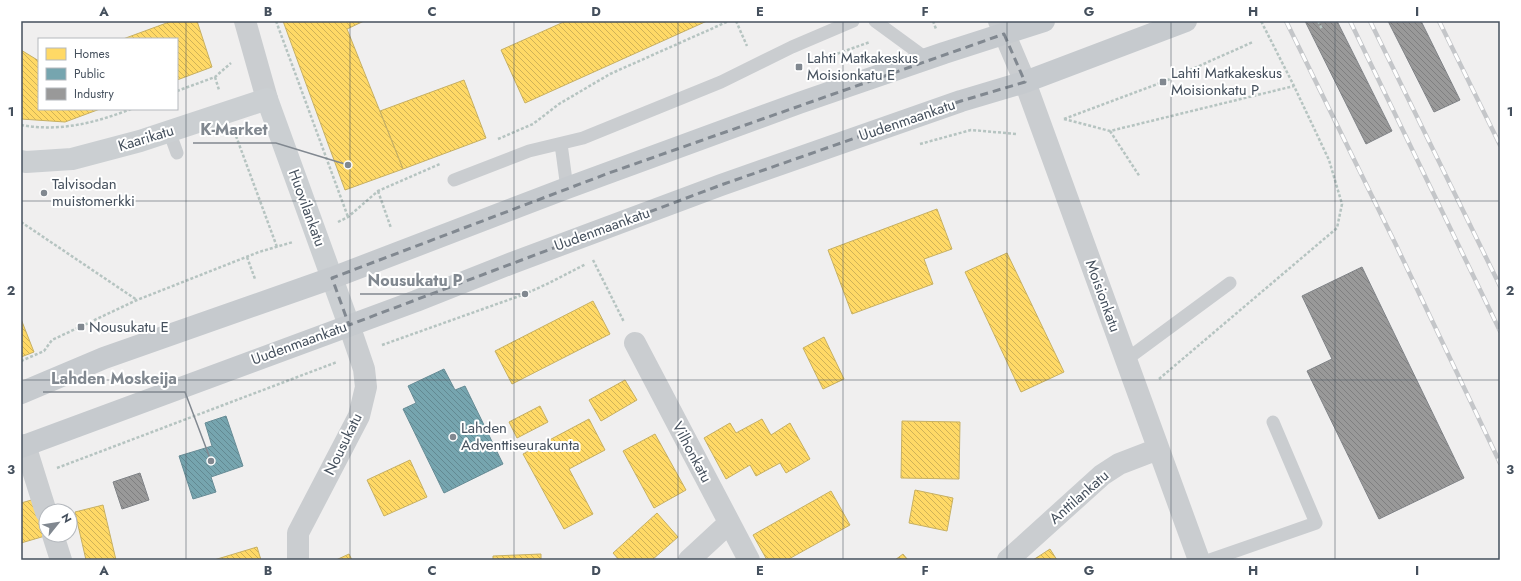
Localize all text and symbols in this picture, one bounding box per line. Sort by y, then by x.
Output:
text: A [98,2,109,21]
text: B [264,2,273,21]
text: C [427,2,437,21]
text: D [591,2,601,21]
text: E [756,2,764,21]
text: F [921,2,929,21]
text: G [1084,2,1095,21]
text: H [1248,2,1258,21]
text: I [1415,2,1419,21]
legend [38,38,178,110]
text: Homes [74,45,110,63]
place label: Lahti Matkakeskus Moisionkatu E [807,47,918,86]
marker: Lahti Matkakeskus Moisionkatu E [794,62,804,72]
place label: Lahti Matkakeskus Moisionkatu P [1171,62,1282,101]
text: Public [74,65,105,83]
marker: Lahti Matkakeskus Moisionkatu P [1158,77,1168,87]
text: Industry [74,85,115,103]
street label: Uudenmaankatu [856,93,958,147]
text: 1 [8,102,14,121]
text: 1 [1507,102,1513,121]
callout: K-Market [193,115,276,143]
text: K-Market [200,118,269,141]
street label: Kaarikatu [115,119,177,157]
street label: Huovilankatu [283,166,331,250]
place label: Talvisodan muistomerkki [52,173,135,212]
marker: Talvisodan muistomerkki [39,188,49,198]
street label: Uudenmaankatu [551,201,653,257]
street label: Moisionkatu [1080,257,1126,335]
callout: Nousukatu P [360,266,470,294]
text: Nousukatu P [368,269,462,292]
text: 2 [7,281,15,300]
text: 2 [1506,281,1514,300]
street label: Uudenmaankatu [248,315,350,371]
place label: Nousukatu E [89,316,169,338]
marker: Nousukatu E [76,322,86,332]
callout: Lahden Moskeija [43,364,185,392]
text: Lahden Moskeija [51,367,177,390]
street label: Nousukatu [318,409,368,479]
place label: Lahden Adventtiseurakunta [461,417,580,456]
street label: Vilhonkatu [667,417,717,487]
marker: Lahden Adventtiseurakunta [448,432,458,442]
text: 3 [7,460,15,479]
text: 3 [1506,460,1514,479]
street label: Anttilankatu [1044,465,1114,529]
north arrow [38,503,78,543]
text: N [58,510,76,526]
text: A [98,561,109,580]
text: B [264,561,273,580]
text: C [427,561,437,580]
text: D [591,561,601,580]
text: E [756,561,764,580]
text: F [921,561,929,580]
text: G [1084,561,1095,580]
text: H [1248,561,1258,580]
text: I [1415,561,1419,580]

